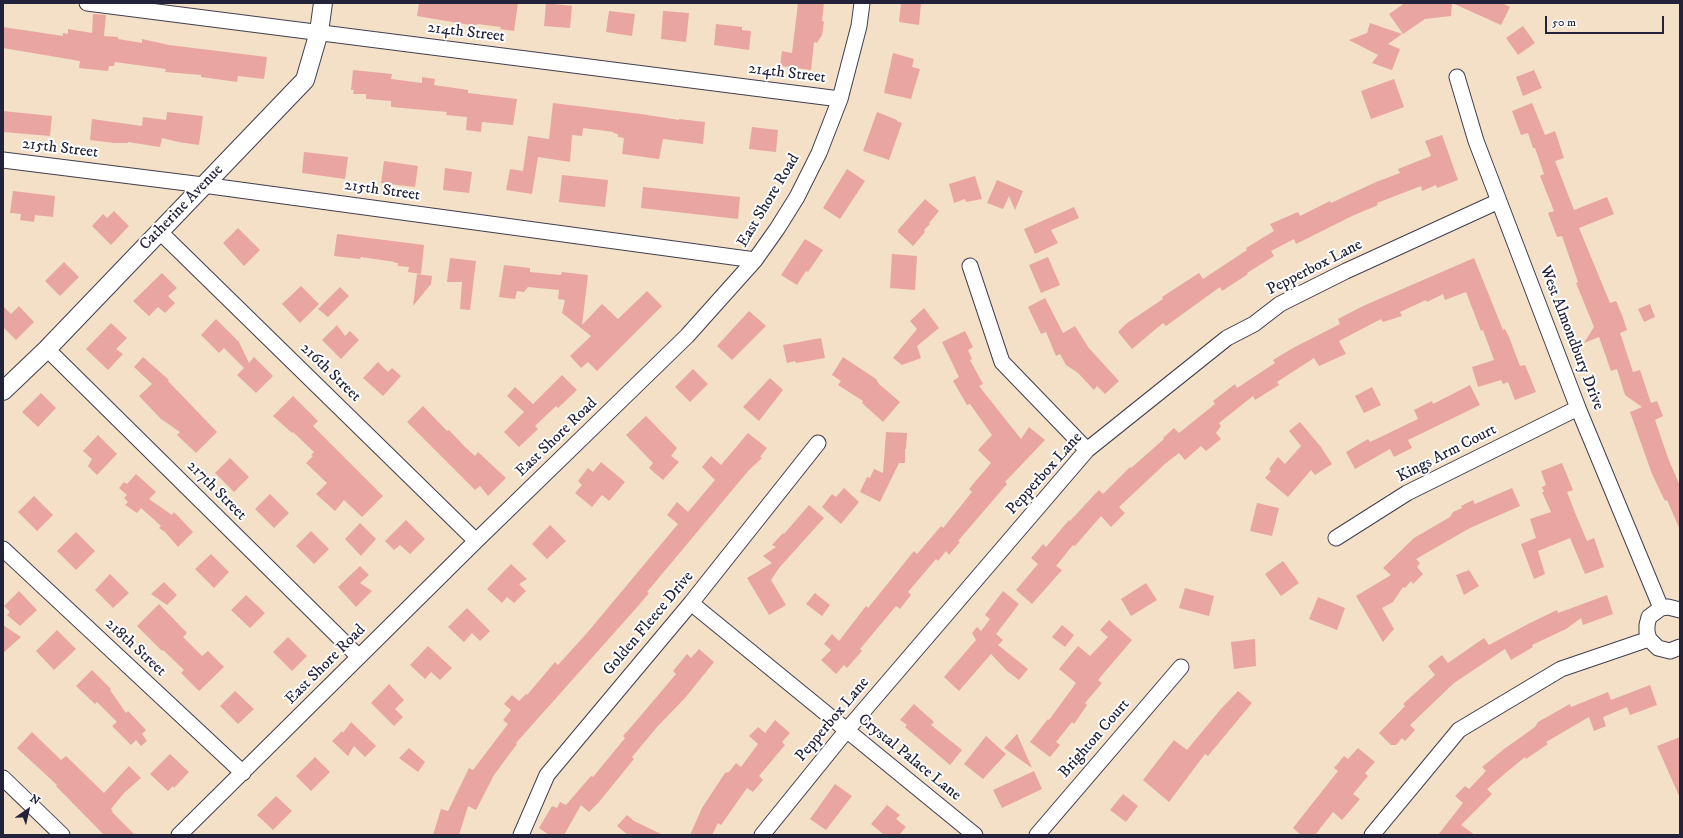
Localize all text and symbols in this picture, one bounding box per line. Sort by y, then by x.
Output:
scale bar [1547,8,1666,34]
text: 50 m [1552,15,1576,30]
street label: 214th Street [426,19,506,47]
street label: 214th Street [747,60,827,88]
street label: 215th Street [21,135,99,163]
street label: East Shore Road [734,151,804,251]
street label: Catherine Avenue [136,161,228,255]
street label: 215th Street [343,176,421,206]
street label: Pepperbox Lane [1264,236,1366,300]
street label: West Almondbury Drive [1535,263,1607,413]
street label: 216th Street [296,339,364,407]
street label: East Shore Road [512,394,602,482]
street label: Kings Arm Court [1394,421,1500,487]
street label: Pepperbox Lane [1003,429,1087,519]
street label: 217th Street [182,457,250,525]
street label: Golden Fleece Drive [600,568,698,680]
street label: 218th Street [100,615,170,681]
street label: East Shore Road [282,621,370,709]
street label: Pepperbox Lane [792,674,874,766]
street label: Brighton Court [1056,696,1134,782]
street label: Crystal Palace Lane [853,710,965,806]
north arrow [8,790,48,830]
text: N [27,792,42,808]

